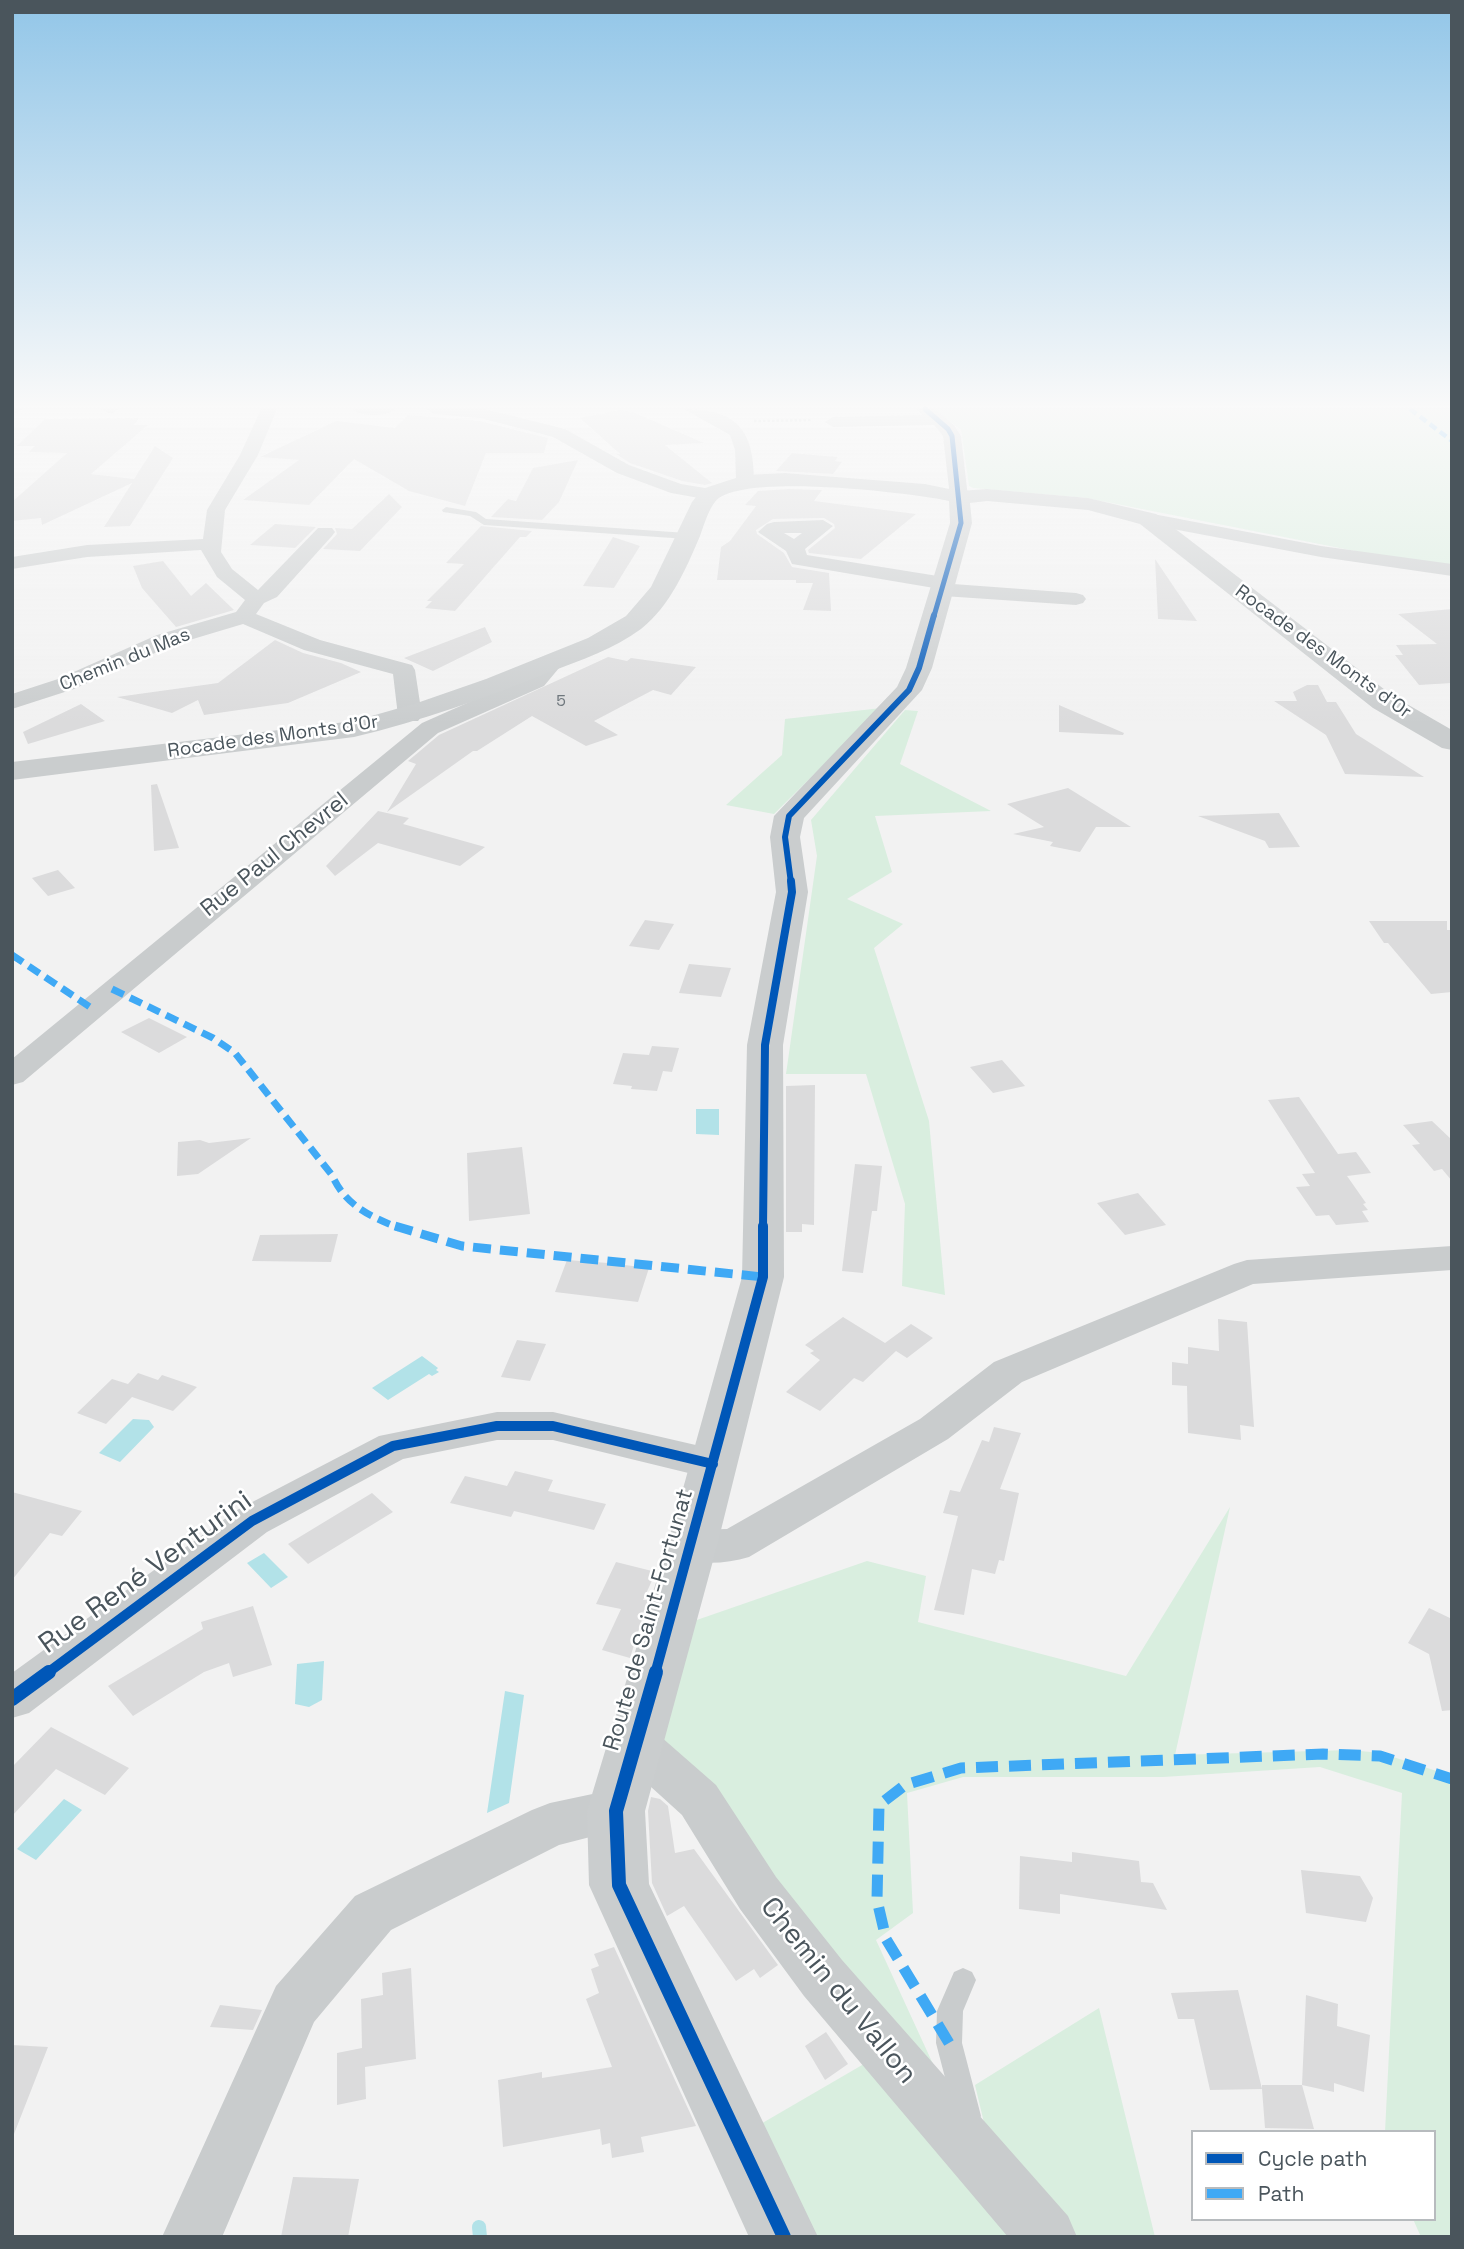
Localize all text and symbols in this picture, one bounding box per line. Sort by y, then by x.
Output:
street label: Rocade des Monts d'Or [1230,580,1416,724]
street label: Chemin du Mas [56,623,194,697]
house number: 5 [556,692,566,712]
street label: Rocade des Monts d'Or [166,711,380,763]
street label: Rue Paul Chevrel [196,787,354,923]
street label: Rue René Venturini [33,1485,259,1661]
street label: Route de Saint-Fortunat [598,1486,700,1754]
street label: Chemin du Vallon [753,1891,923,2091]
legend [1191,2130,1436,2221]
text: Cycle path [1258,2145,1367,2172]
text: Path [1258,2180,1304,2207]

